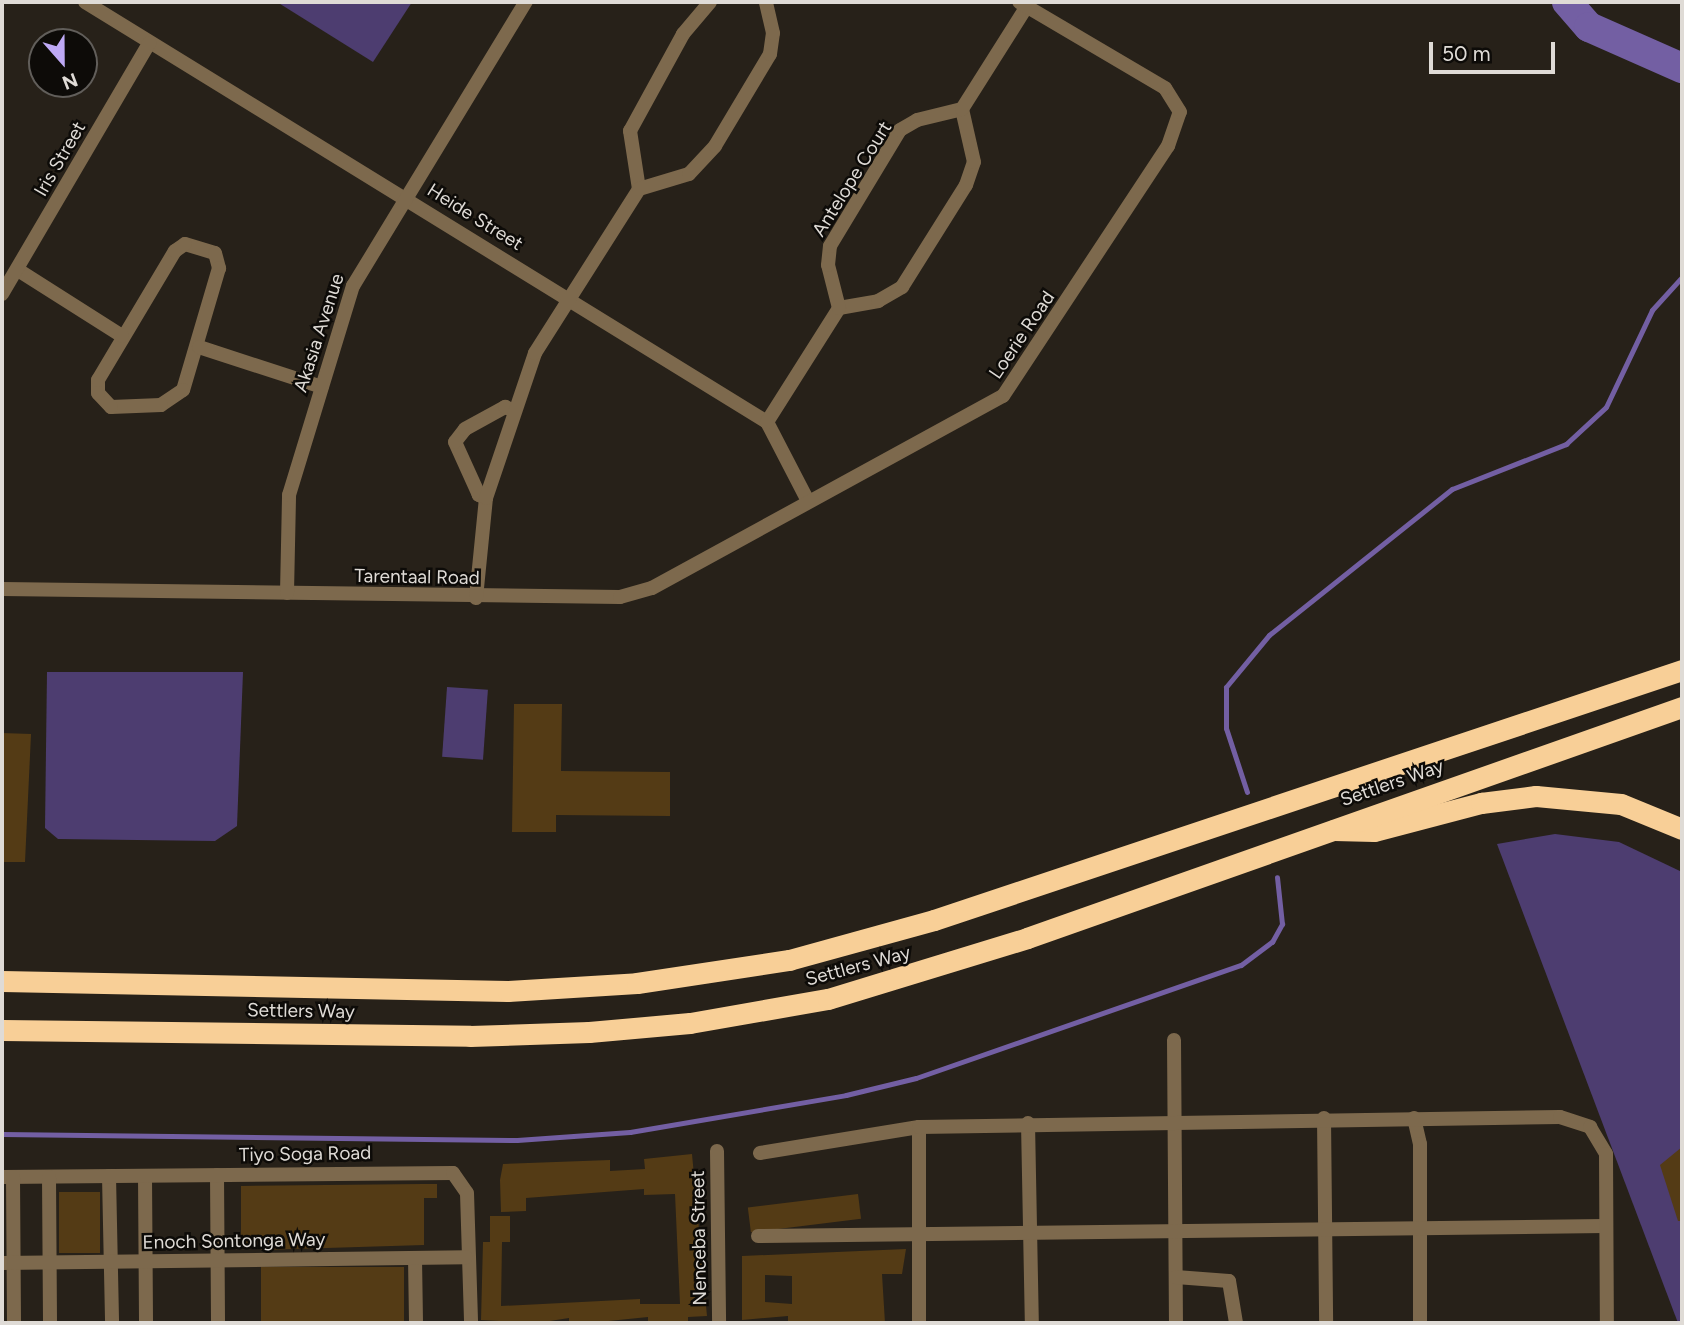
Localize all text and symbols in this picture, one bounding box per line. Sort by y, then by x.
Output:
north arrow [28,28,98,98]
scale bar [1432,28,1558,72]
text: 50 m [1442,41,1491,66]
text: N [59,68,81,95]
street label: Iris Street [29,117,91,201]
street label: Antelope Court [808,117,896,241]
street label: Heide Street [423,179,527,255]
street label: Akasia Avenue [289,271,349,395]
street label: Loerie Road [984,287,1060,383]
street label: Tarentaal Road [354,565,480,589]
street label: Settlers Way [1337,755,1447,811]
street label: Settlers Way [803,941,913,991]
street label: Settlers Way [247,999,355,1023]
street label: Tiyo Soga Road [239,1141,371,1167]
street label: Nenceba Street [686,1170,712,1306]
street label: Enoch Sontonga Way [142,1228,326,1254]

